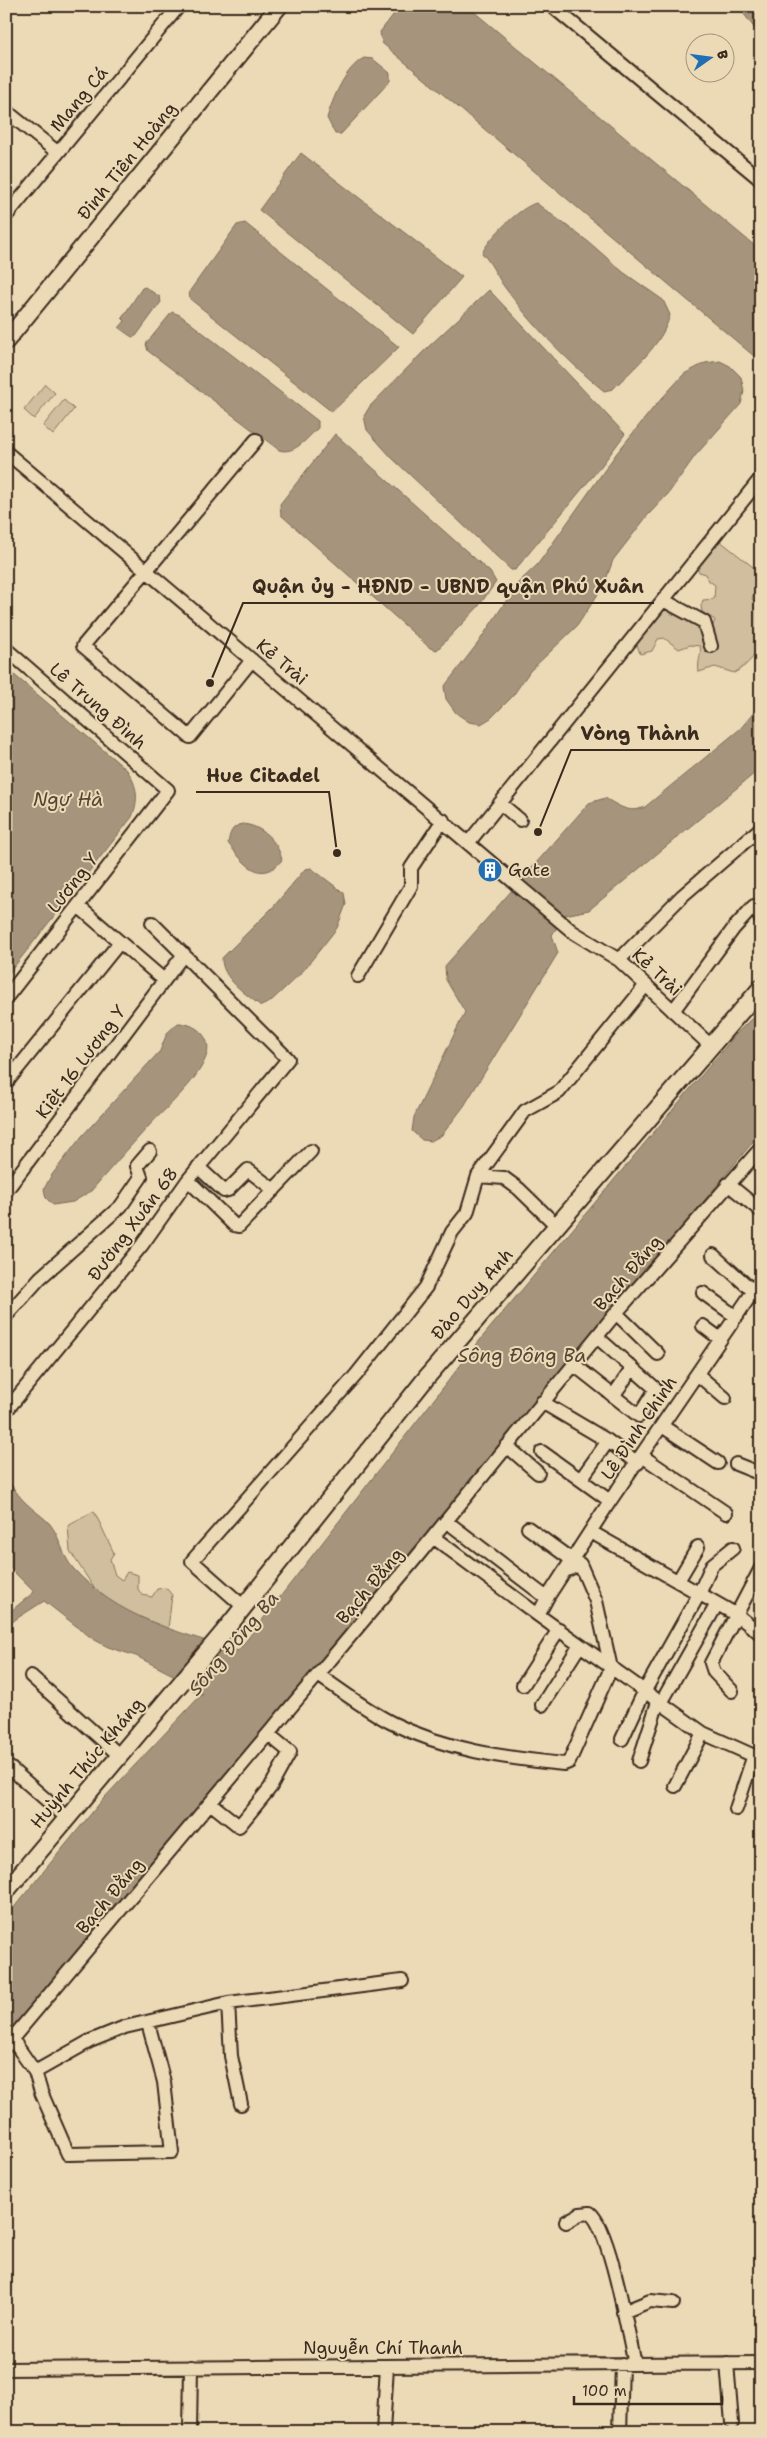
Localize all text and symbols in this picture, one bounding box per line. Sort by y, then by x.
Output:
north arrow [684,32,734,82]
text: B [713,48,732,62]
street label: Mang Cá [45,61,113,137]
street label: Đinh Tiên Hoàng [72,97,182,225]
callout: Quận ủy - HĐND - UBND quận Phú Xuân [243,569,654,603]
text: Quận ủy - HĐND - UBND quận Phú Xuân [252,574,644,599]
street label: Kẻ Trài [251,633,313,691]
street label: Lê Trung Đình [44,657,152,755]
callout: Vòng Thành [571,716,710,750]
text: Vòng Thành [581,721,700,746]
callout: Hue Citadel [196,758,329,792]
text: Hue Citadel [206,763,320,788]
water label: Ngự Hà [33,787,103,812]
street label: Lương Y [42,848,104,918]
building icon: Gate [477,857,503,883]
place label: Gate [508,858,550,882]
street label: Kẻ Trài [627,943,687,1001]
street label: Kiệt 16 Lương Y [30,1000,132,1124]
street label: Đường Xuân 68 [82,1162,184,1286]
street label: Bạch Đằng [589,1230,667,1316]
street label: Đào Duy Anh [426,1243,518,1345]
water label: Sông Đông Ba [458,1343,586,1368]
street label: Lê Đình Chinh [595,1371,683,1485]
street label: Bạch Đằng [331,1543,409,1629]
water label: Sông Đông Ba [182,1586,284,1701]
street label: Huỳnh Thúc Kháng [25,1692,149,1834]
street label: Bạch Đằng [71,1853,149,1939]
street label: Nguyễn Chí Thanh [303,2336,463,2360]
scale bar [574,2373,722,2405]
text: 100 m [582,2381,627,2401]

